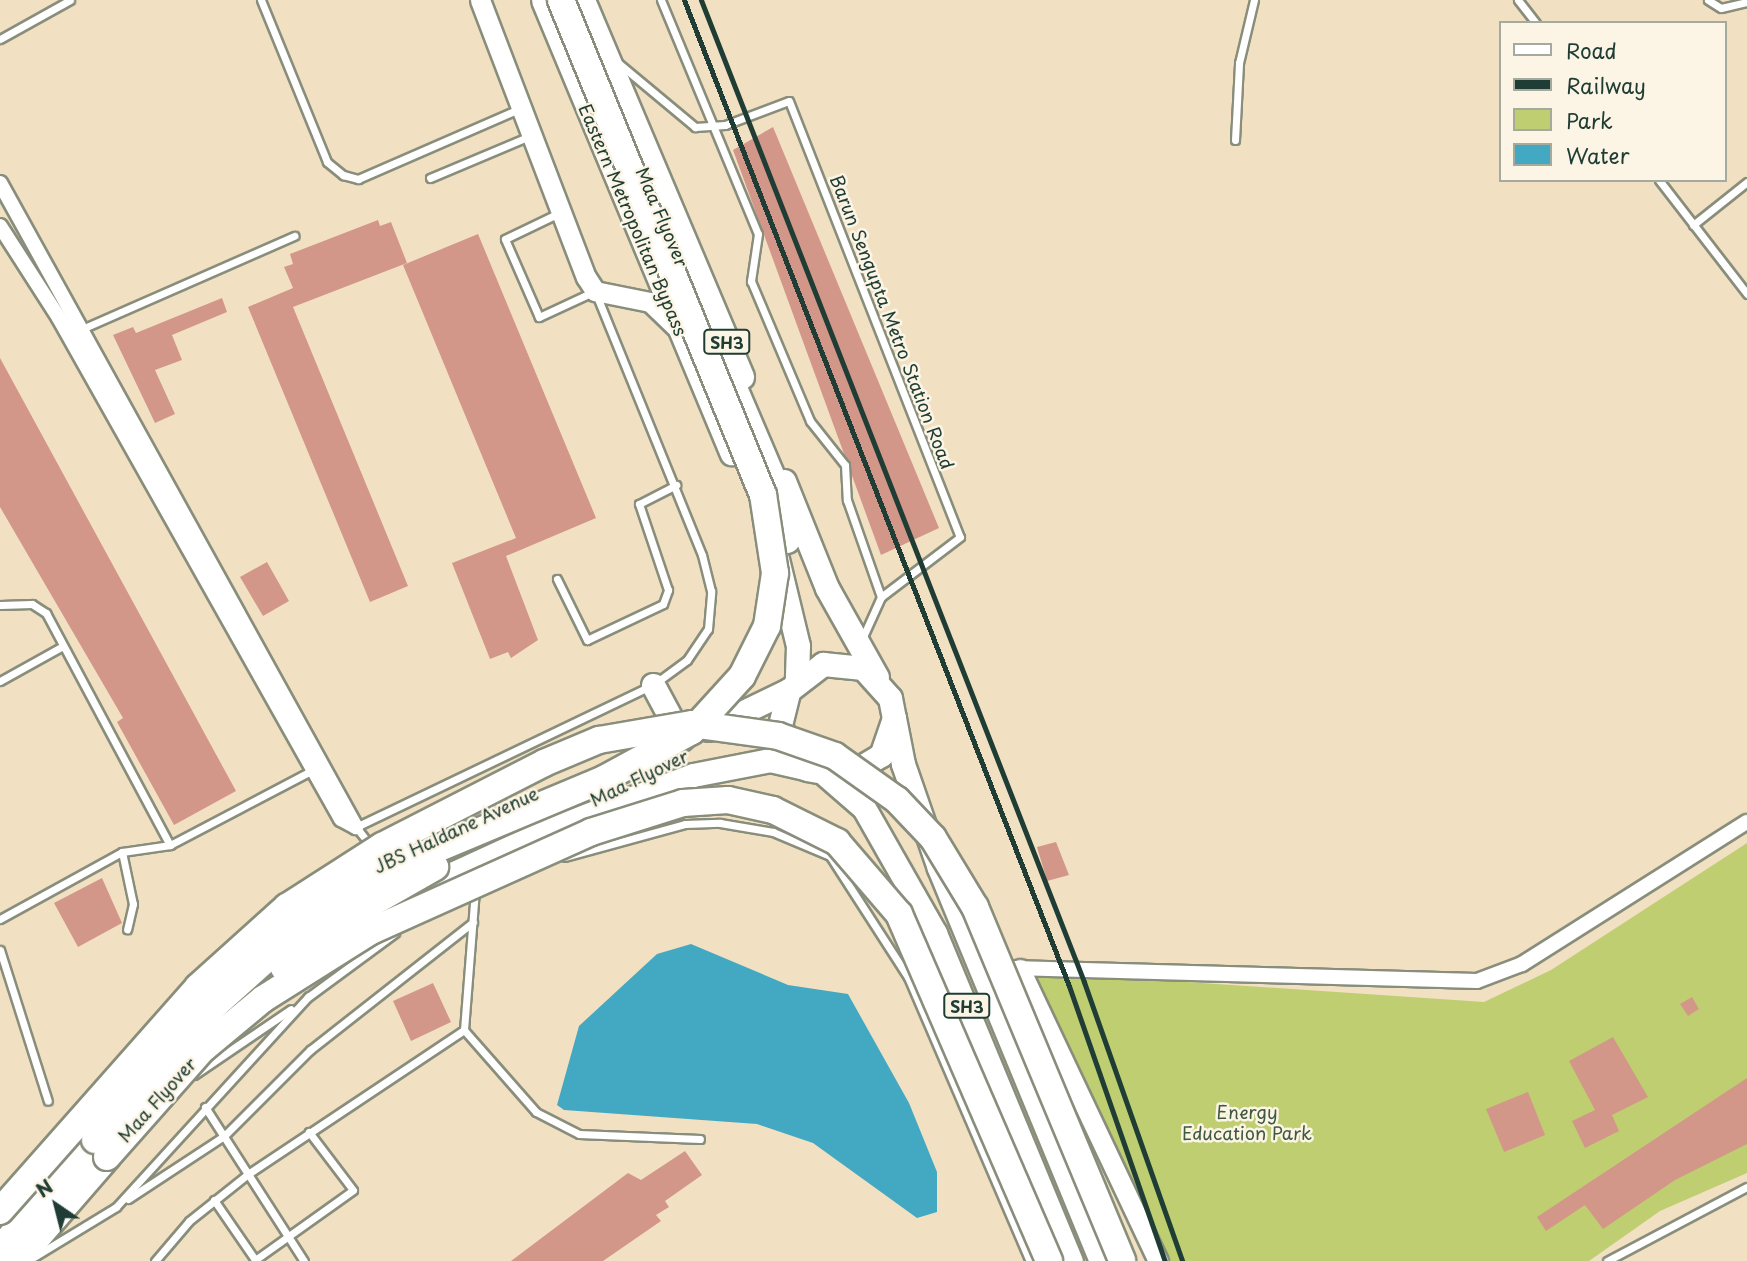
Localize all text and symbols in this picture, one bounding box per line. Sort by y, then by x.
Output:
legend [1498,21,1726,182]
text: Road [1566,34,1617,66]
text: Railway [1566,69,1646,101]
street label: Eastern Metropolitan Bypass [574,101,692,339]
text: Park [1566,104,1613,136]
text: Water [1566,139,1629,171]
street label: Maa Flyover [631,164,693,270]
street label: Barun Sengupta Metro Station Road [825,171,959,473]
road number: SH3 [702,330,752,354]
street label: Maa Flyover [586,745,692,811]
street label: JBS Haldane Avenue [370,782,542,878]
road number: SH3 [942,994,992,1018]
street label: Maa Flyover [113,1053,201,1147]
park label: Energy Education Park [1182,1102,1312,1144]
north arrow [21,1170,91,1240]
text: N [30,1172,58,1204]

